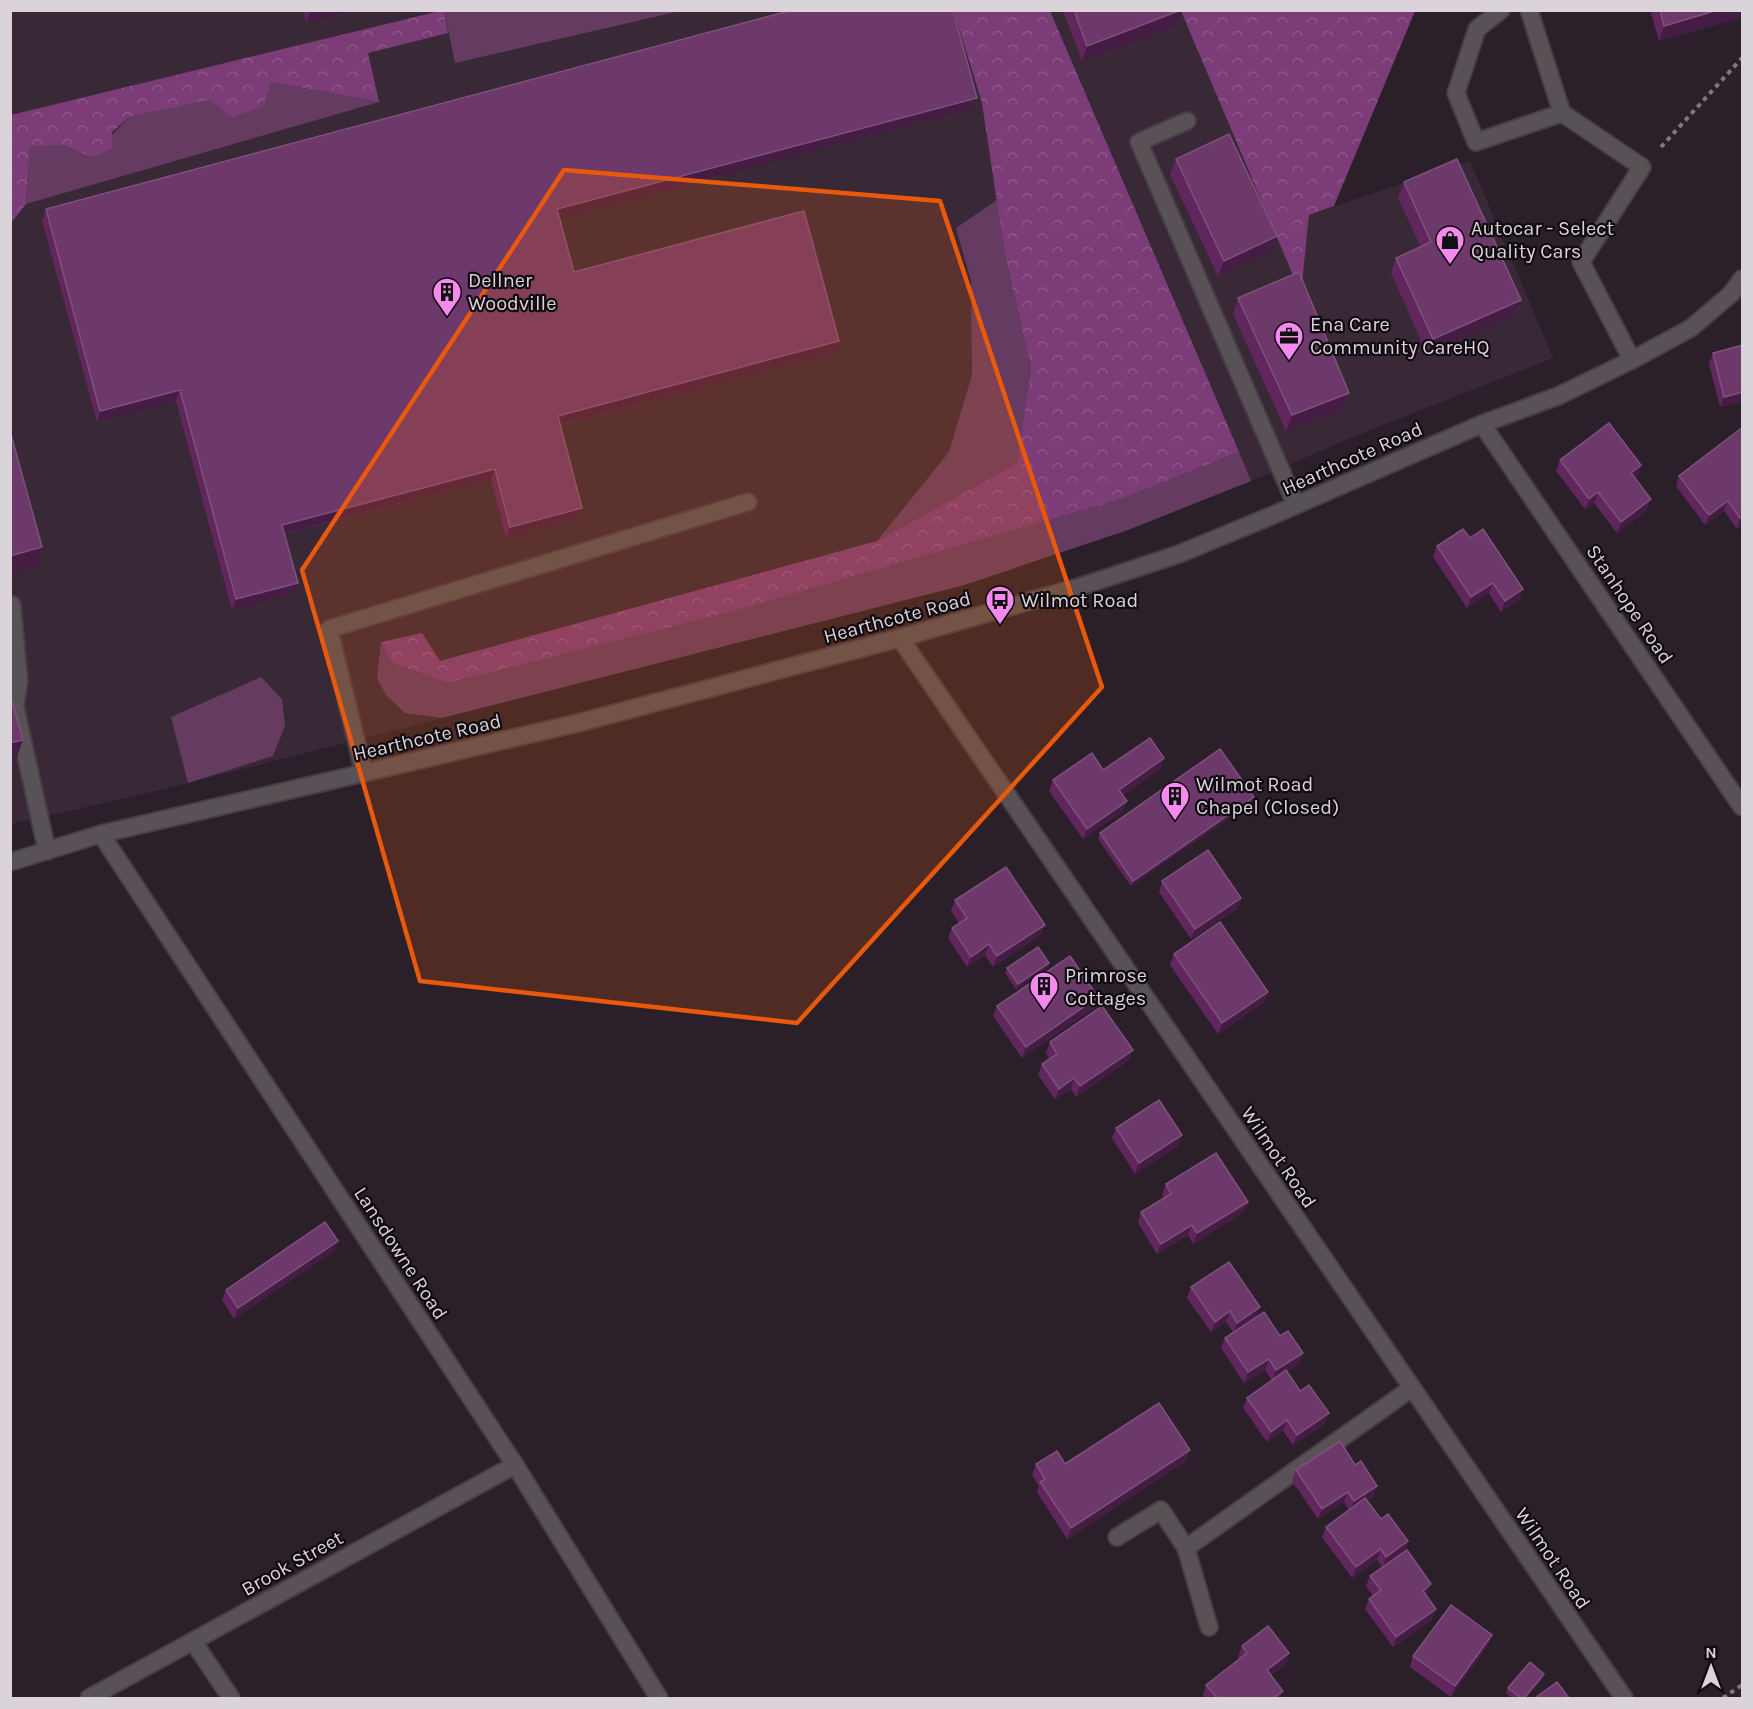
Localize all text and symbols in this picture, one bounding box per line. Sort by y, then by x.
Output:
place label: Autocar - Select Quality Cars [1471,217,1615,263]
shop icon: Autocar - Select Quality Cars [1434,224,1466,266]
place label: Dellner Woodville [468,269,556,315]
building icon: Dellner Woodville [431,276,463,318]
place label: Ena Care Community CareHQ [1310,313,1490,359]
office icon: Ena Care Community CareHQ [1273,320,1305,362]
street label: Hearthcote Road [1278,417,1426,500]
street label: Stanhope Road [1581,540,1678,668]
bus stop icon: Wilmot Road [984,584,1016,626]
street label: Hearthcote Road [821,587,973,648]
place label: Wilmot Road [1021,589,1138,612]
street label: Hearthcote Road [351,709,503,766]
place label: Wilmot Road Chapel (Closed) [1196,773,1339,819]
building icon: Wilmot Road Chapel (Closed) [1159,780,1191,822]
place label: Primrose Cottages [1065,964,1147,1010]
building icon: Primrose Cottages [1028,970,1060,1012]
street label: Wilmot Road [1236,1102,1321,1212]
street label: Lansdowne Road [349,1183,452,1324]
street label: Wilmot Road [1510,1503,1595,1613]
street label: Brook Street [237,1526,347,1601]
north arrow [1681,1637,1741,1697]
text: N [1705,1643,1717,1662]

